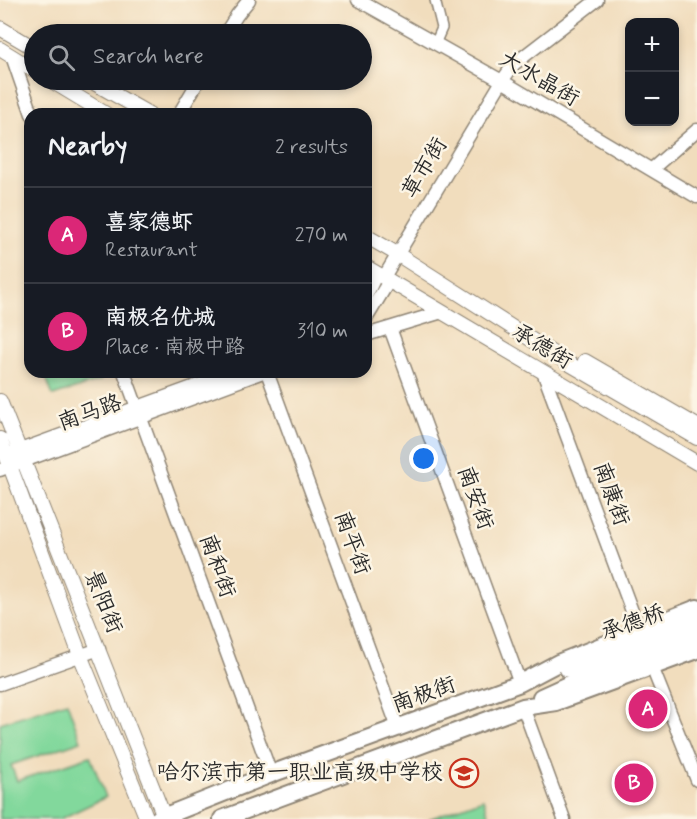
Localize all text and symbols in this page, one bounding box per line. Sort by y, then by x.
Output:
map controls [625,18,679,126]
button: + [625,18,679,72]
search box [24,24,372,90]
icon: search [45,41,78,74]
text: Search here [93,43,204,71]
street label: 大水晶街 [494,45,584,113]
button: − [625,72,679,126]
text: Nearby [48,130,127,164]
street label: 草市街 [396,132,454,204]
text: 2 results [275,134,348,161]
text: 喜家德虾 [105,209,193,237]
text: A [61,222,74,249]
text: 270 m [295,222,348,249]
text: Restaurant [105,237,198,264]
text: 南极名优城 [105,304,215,332]
text: B [61,318,74,345]
text: 310 m [297,318,348,345]
street label: 承德街 [506,318,578,376]
text: Place · 南极中路 [105,334,244,361]
street label: 南马路 [54,389,126,437]
your location [409,444,438,473]
street label: 南康街 [587,458,635,530]
street label: 南安街 [451,462,499,534]
street label: 南平街 [328,507,376,579]
street label: 南和街 [193,530,241,602]
street label: 景阳街 [78,566,128,638]
street label: 承德桥 [597,599,669,647]
street label: 南极街 [388,671,460,719]
pin: A [628,686,668,732]
school or university icon: 哈尔滨市第一职业高级中学校 [448,757,480,789]
place label: 哈尔滨市第一职业高级中学校 [157,759,443,787]
pin: B [614,760,654,806]

